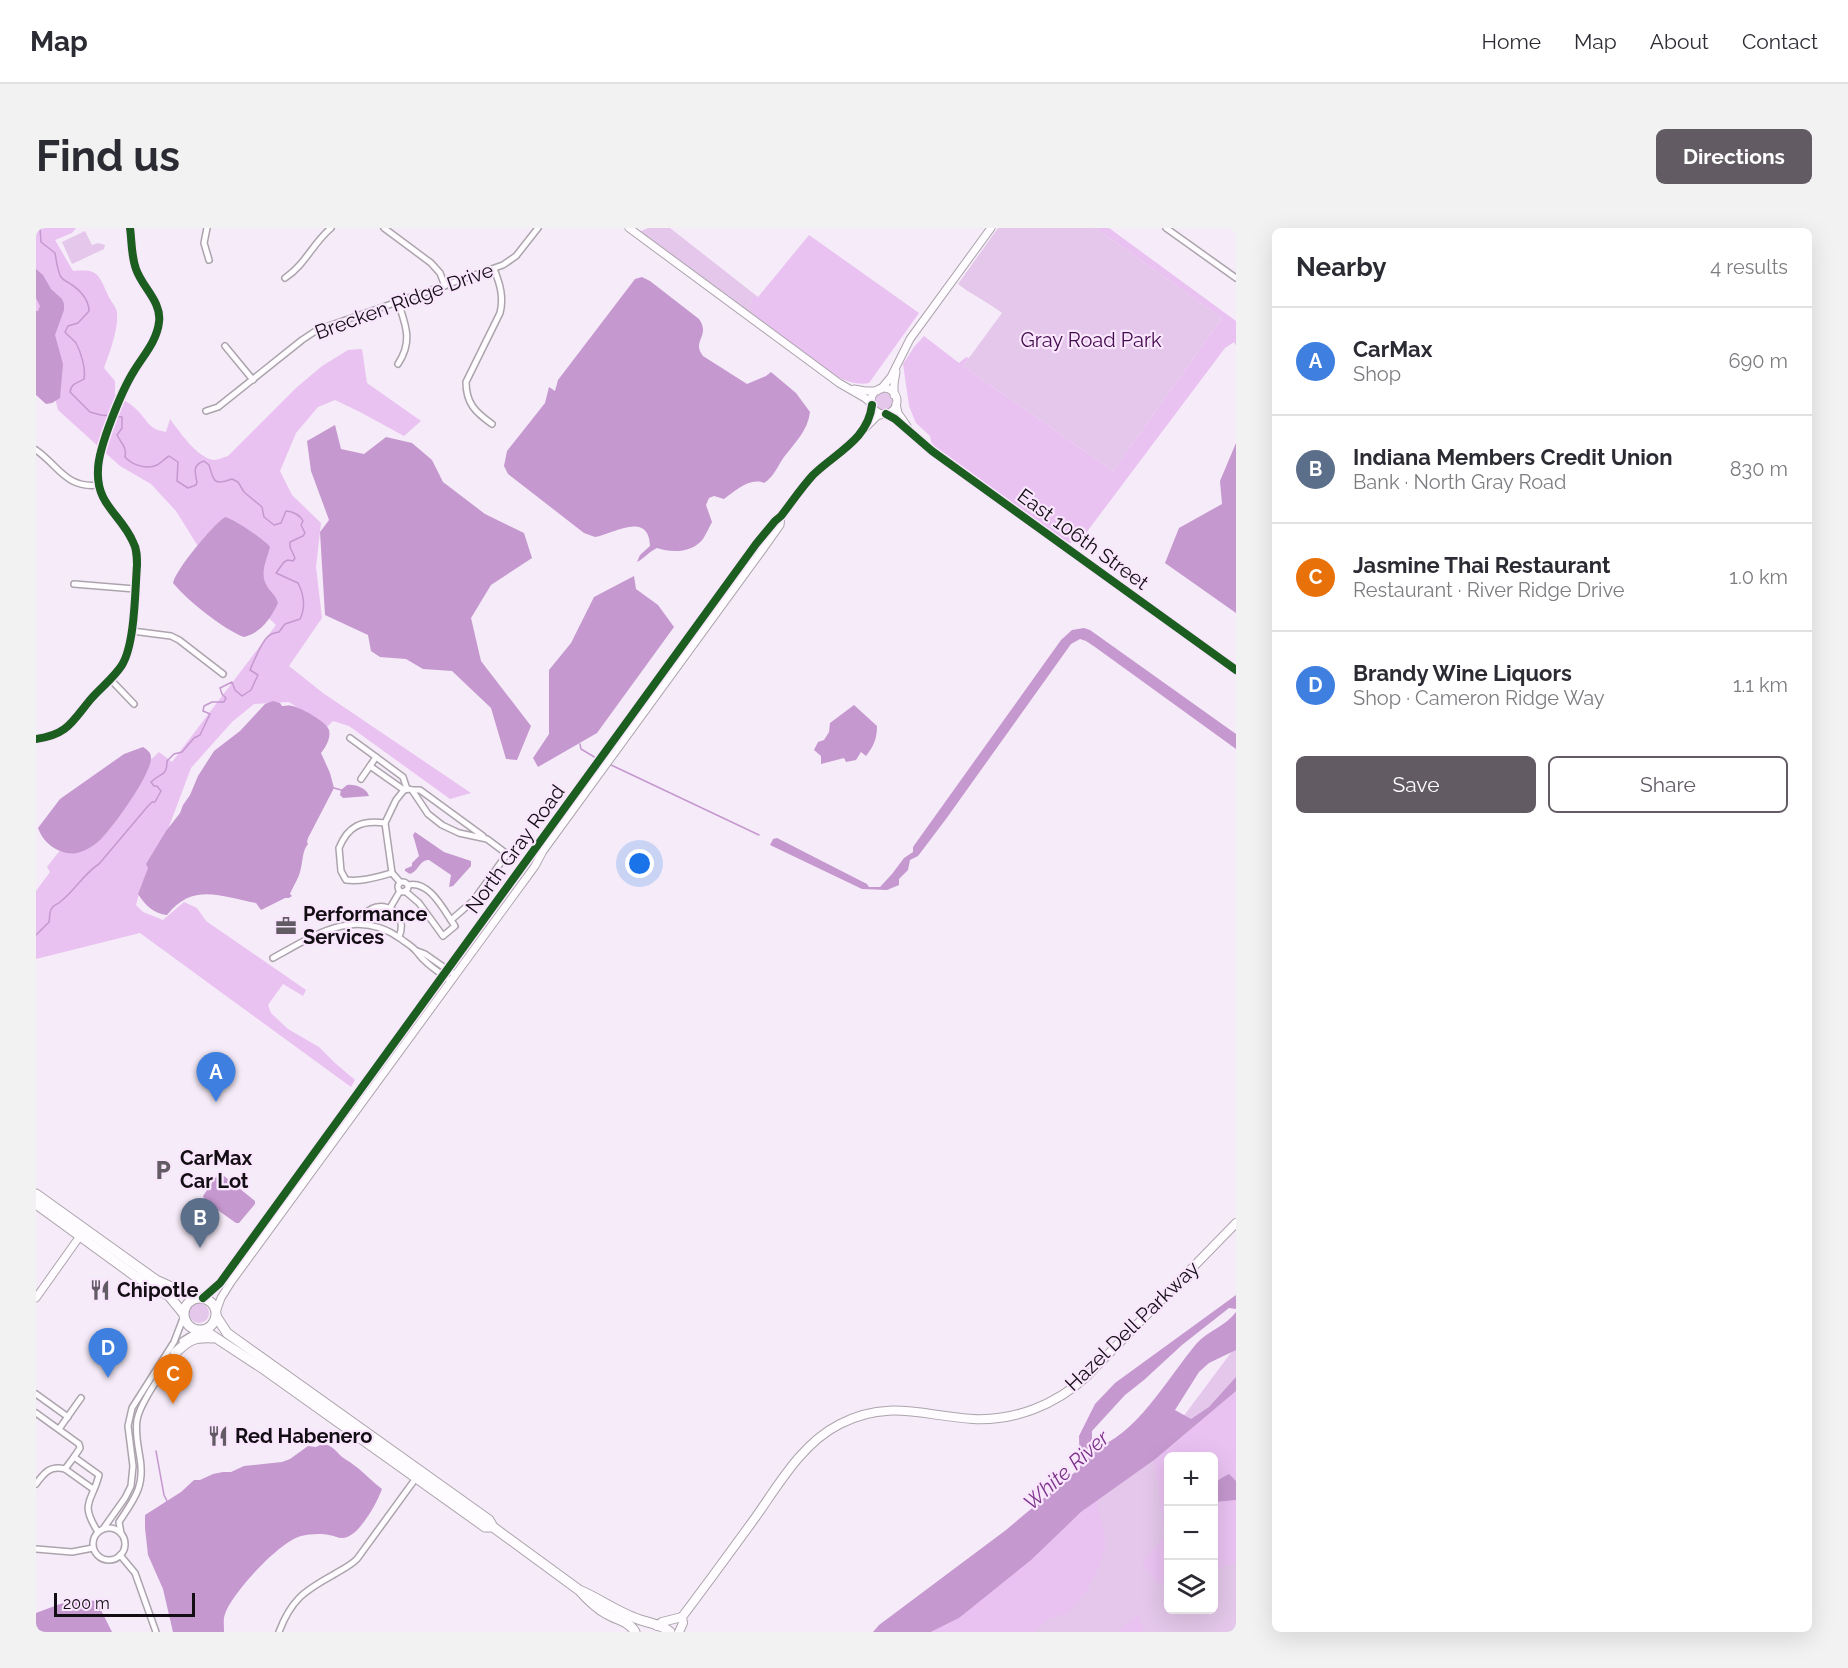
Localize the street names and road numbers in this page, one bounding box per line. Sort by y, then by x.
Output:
street label: Brecken Ridge Drive [312,257,497,344]
street label: East 106th Street [1013,483,1153,595]
street label: North Gray Road [460,780,570,918]
street label: Hazel Dell Parkway [1060,1256,1204,1396]

